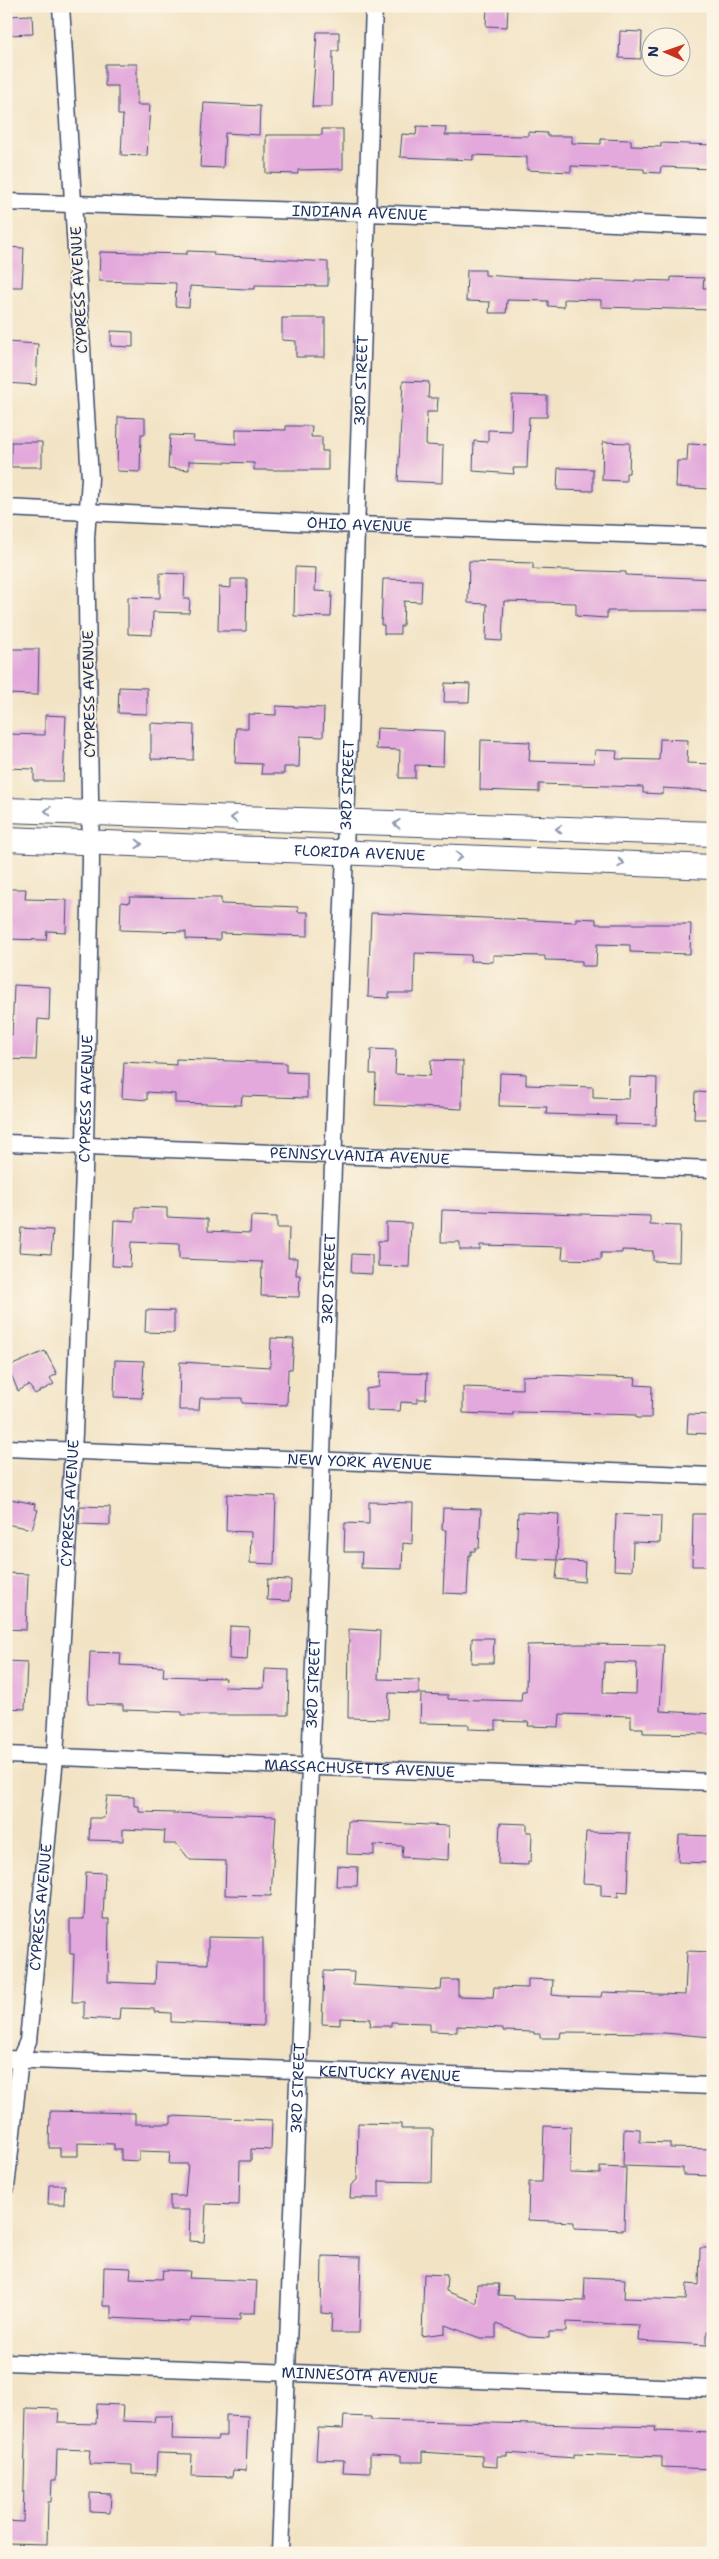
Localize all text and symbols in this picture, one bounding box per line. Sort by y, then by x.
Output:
north arrow [642,28,692,78]
text: N [644,46,662,57]
street label: INDIANA AVENUE [292,201,428,225]
street label: CYPRESS AVENUE [66,226,92,354]
street label: 3RD STREET [350,335,373,426]
street label: OHIO AVENUE [306,513,413,537]
street label: CYPRESS AVENUE [78,630,100,758]
street label: 3RD STREET [336,739,359,831]
one-way arrow [44,806,52,817]
one-way arrow [230,813,238,823]
one-way arrow [392,818,400,829]
one-way arrow [555,824,562,834]
one-way arrow [136,839,143,849]
street label: FLORIDA AVENUE [294,840,426,866]
one-way arrow [455,851,463,862]
one-way arrow [618,858,625,868]
street label: CYPRESS AVENUE [74,1034,97,1163]
street label: PENNSYLVANIA AVENUE [269,1143,450,1169]
street label: 3RD STREET [317,1233,340,1325]
street label: CYPRESS AVENUE [56,1439,84,1568]
street label: NEW YORK AVENUE [287,1449,433,1475]
street label: 3RD STREET [301,1638,325,1730]
street label: MASSACHUSETTS AVENUE [264,1755,456,1782]
street label: CYPRESS AVENUE [25,1842,57,1972]
street label: 3RD STREET [286,2042,309,2134]
street label: KENTUCKY AVENUE [318,2061,461,2086]
street label: MINNESOTA AVENUE [281,2363,438,2388]

